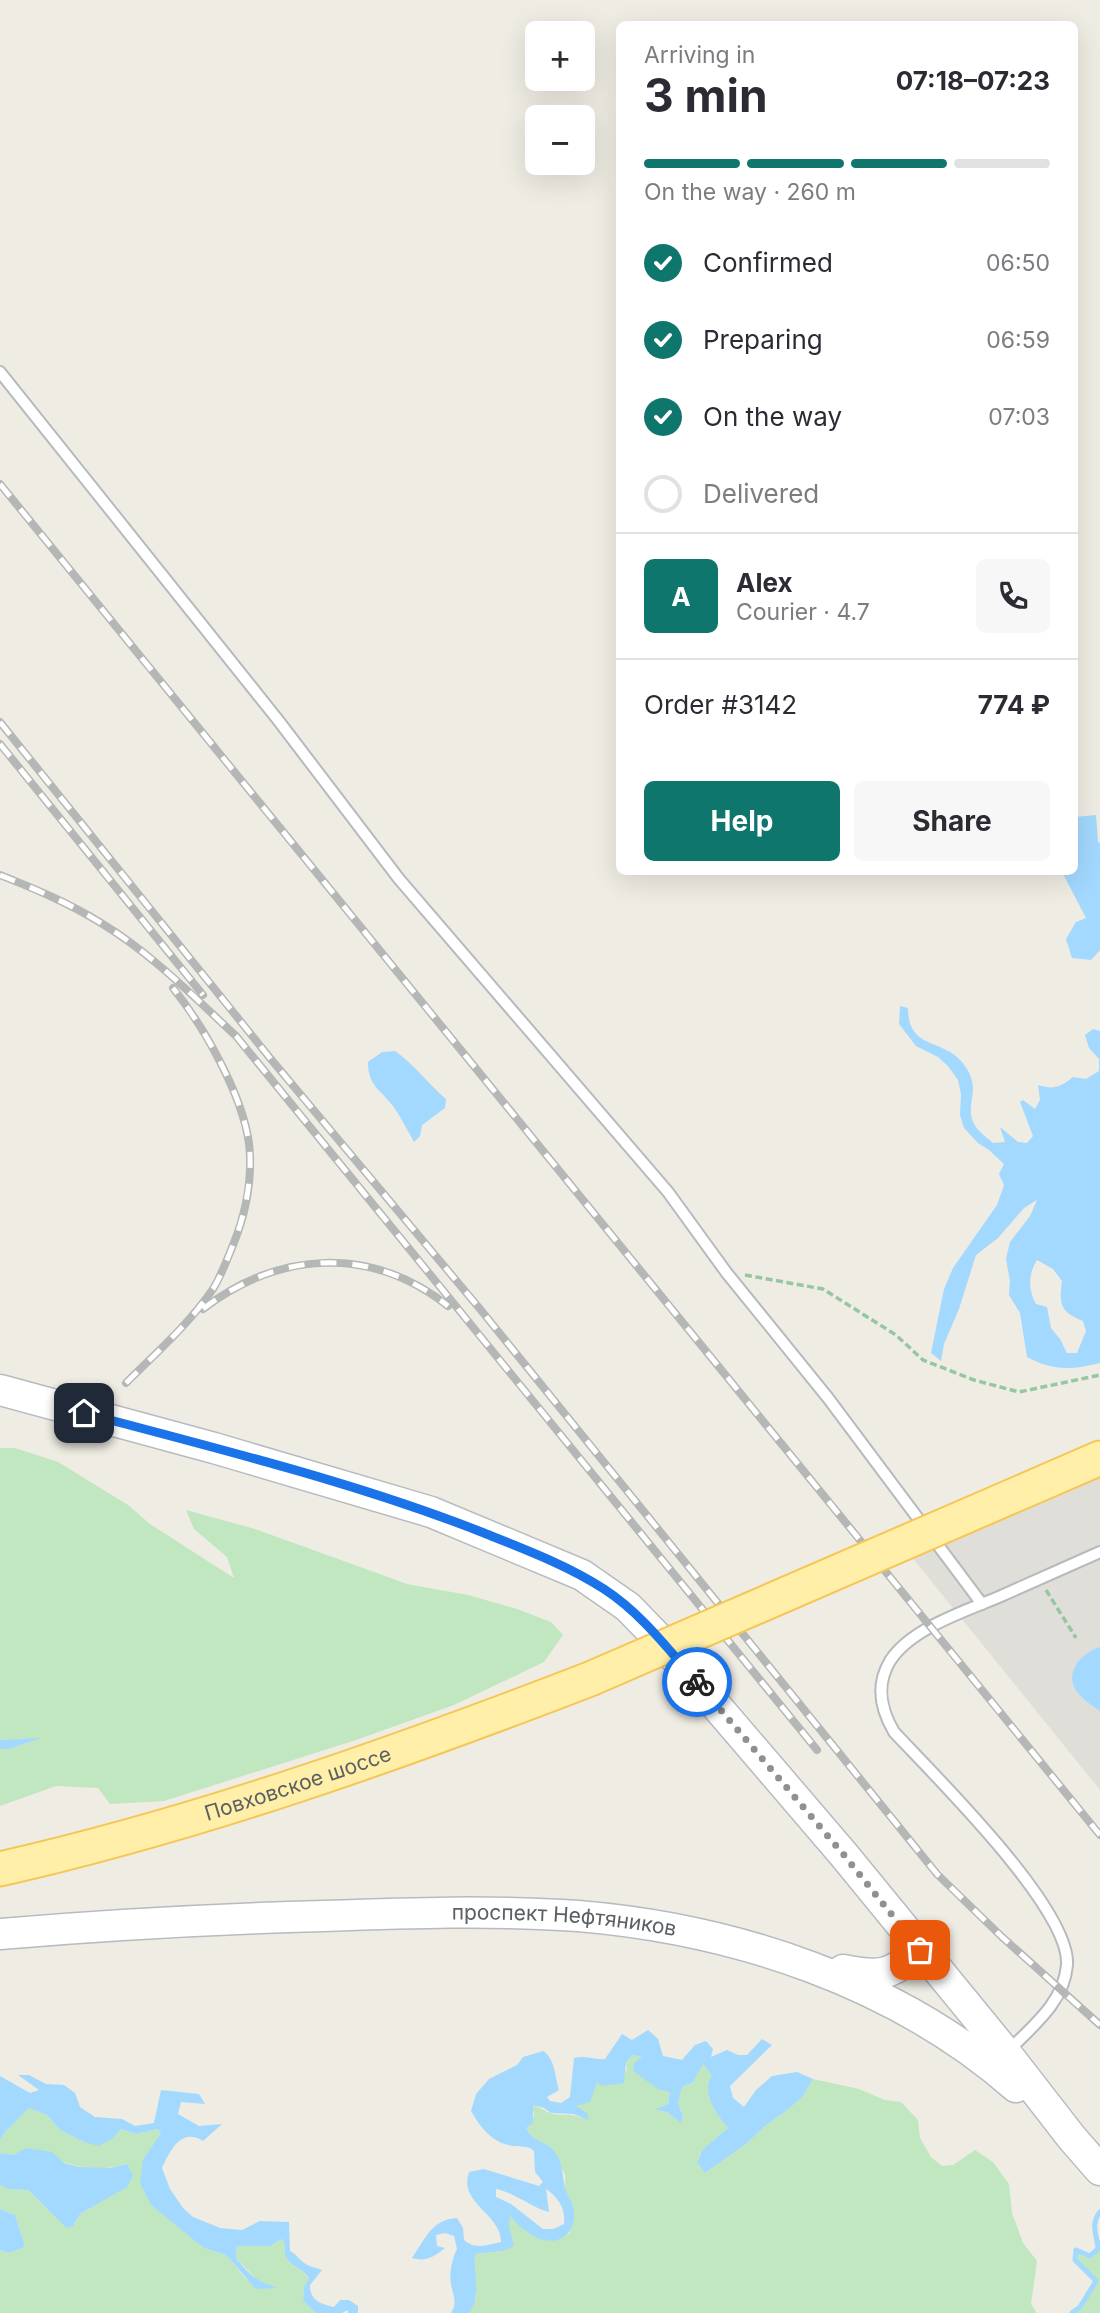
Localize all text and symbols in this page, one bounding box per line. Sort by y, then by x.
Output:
map controls [525,21,595,175]
button: + [525,21,595,91]
text: Arriving in [644,41,755,69]
text: 07:18–07:23 [896,65,1050,96]
text: 3 min [644,67,768,123]
button: − [525,105,595,175]
text: On the way · 260 m [644,178,856,206]
icon: check [644,244,682,282]
text: Confirmed [703,247,833,278]
text: 06:50 [986,249,1050,277]
icon: check [644,321,682,359]
text: Preparing [703,324,823,355]
text: 06:59 [986,326,1050,354]
icon: check [644,398,682,436]
text: On the way [703,401,842,432]
text: 07:03 [988,403,1050,431]
text: Delivered [703,478,819,509]
button: phone [976,559,1050,633]
text: Alex [736,567,793,598]
text: A [671,581,691,612]
text: Courier · 4.7 [736,598,870,626]
text: Order #3142 [644,689,797,720]
text: 774 ₽ [978,689,1050,720]
button: Help [644,781,840,861]
button: Share [854,781,1050,861]
pin [54,1383,114,1443]
icon: home [65,1394,103,1432]
courier [662,1647,732,1717]
icon: bike [678,1663,716,1701]
street label: Повховское шоссе [201,1741,395,1826]
street label: проспект Нефтяников [452,1900,679,1941]
pin [890,1920,950,1980]
icon: bag [901,1931,939,1969]

